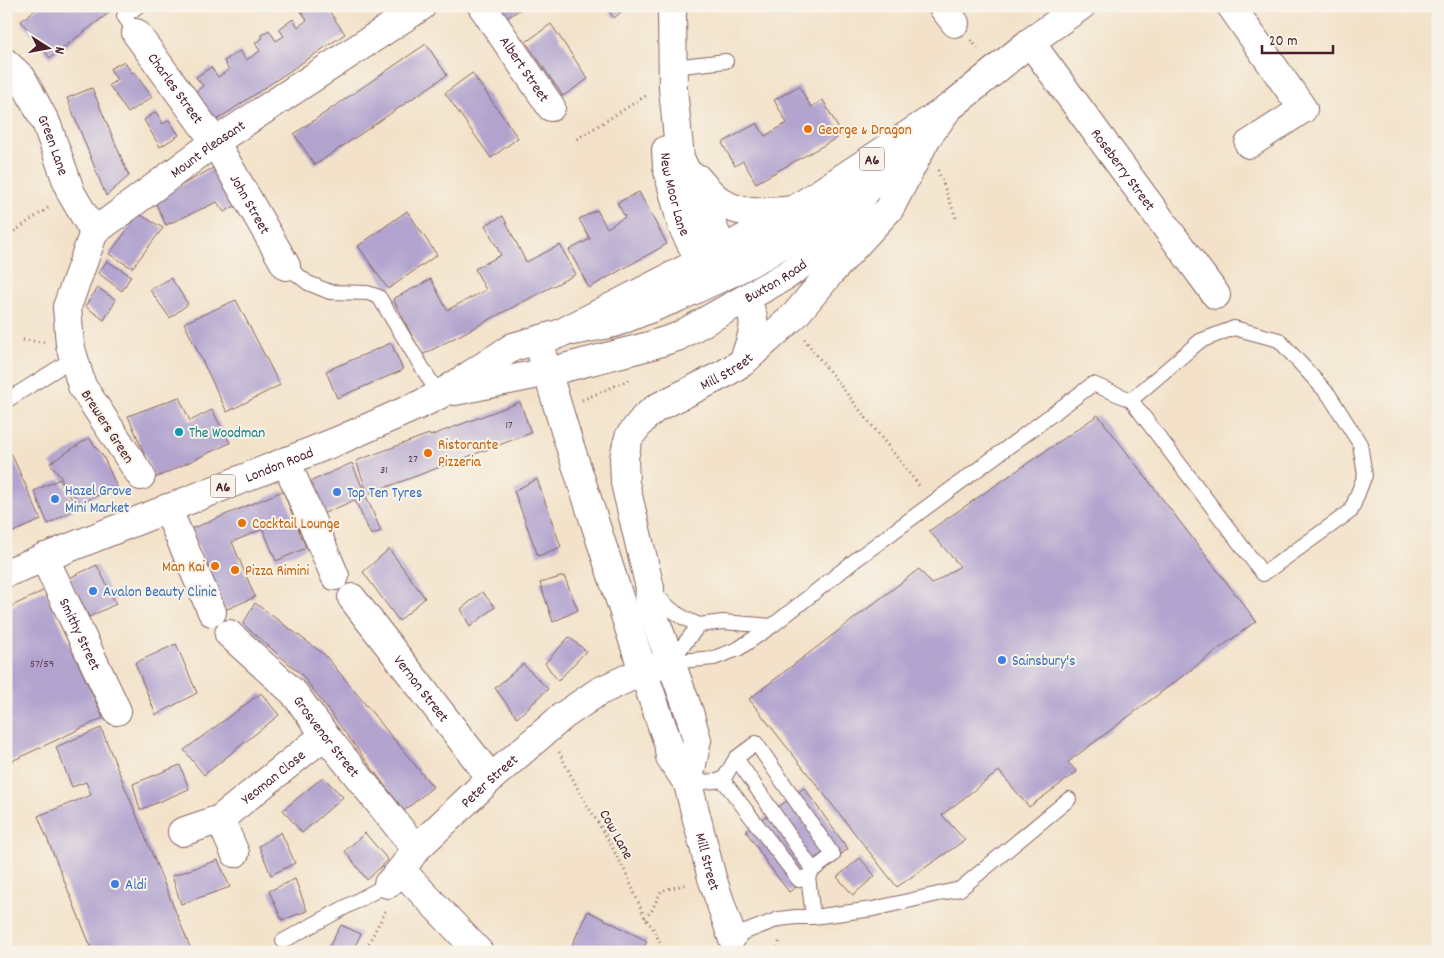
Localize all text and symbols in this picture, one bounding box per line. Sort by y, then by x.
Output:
north arrow [22,22,72,72]
scale bar [1262,22,1333,54]
text: 20 m [1269,31,1297,53]
street label: Albert Street [493,32,554,108]
text: N [48,45,69,55]
street label: Charles Street [141,49,208,130]
street label: Green Lane [30,111,73,179]
street label: Mount Pleasant [166,116,251,185]
place label: George & Dragon [818,120,912,142]
marker: George & Dragon [802,123,814,135]
street label: Roseberry Street [1084,125,1160,217]
road number: A6 [860,148,884,170]
street label: New Moor Lane [653,152,695,241]
street label: John Street [223,171,275,239]
street label: Buxton Road [741,255,812,310]
street label: Mill Street [697,348,760,397]
street label: Brewers Green [74,386,138,468]
house number: 17 [505,417,513,434]
place label: The Woodman [189,423,265,445]
marker: The Woodman [173,426,185,438]
place label: Ristorante Pizzeria [438,435,499,474]
street label: London Road [242,443,317,490]
marker: Ristorante Pizzeria [422,447,434,459]
house number: 27 [408,451,418,468]
house number: 31 [380,462,388,479]
road number: A6 [210,474,236,498]
place label: Hazel Grove Mini Market [65,481,132,520]
place label: Top Ten Tyres [347,483,422,505]
marker: Top Ten Tyres [331,486,343,498]
marker: Hazel Grove Mini Market [49,493,61,505]
place label: Cocktail Lounge [252,514,340,536]
marker: Cocktail Lounge [236,517,248,529]
place label: Man Kai [162,557,205,579]
marker: Man Kai [209,560,221,572]
place label: Pizza Rimini [245,561,309,583]
marker: Pizza Rimini [229,564,241,576]
place label: Avalon Beauty Clinic [103,582,217,604]
marker: Avalon Beauty Clinic [87,585,99,597]
street label: Smithy Street [52,595,105,675]
street label: Vernon Street [387,651,454,728]
place label: Sainsbury's [1012,651,1076,673]
marker: Sainsbury's [996,654,1008,666]
house number: 57/59 [30,656,54,673]
street label: Grosvenor Street [287,692,364,783]
street label: Yeoman Close [237,745,312,811]
street label: Peter Street [457,750,524,814]
street label: Cow Lane [593,806,638,864]
street label: Mill Street [688,831,725,894]
place label: Aldi [125,875,147,897]
marker: Aldi [109,878,121,890]

